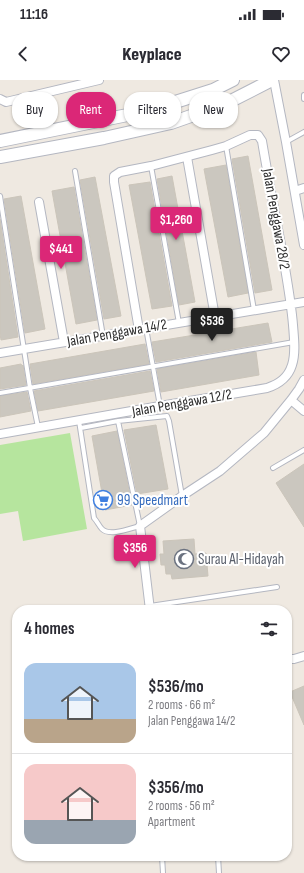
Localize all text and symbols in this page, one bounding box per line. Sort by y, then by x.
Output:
text: 11:16 [20,5,48,24]
icon: back [12,43,34,65]
icon: heart [270,43,292,65]
text: Keyplace [122,44,182,65]
chip: Buy [12,92,58,128]
chip: Rent [66,92,116,128]
chip: Filters [124,92,181,128]
chip: New [189,92,238,128]
street label: Jalan Penggawa 28/2 [258,166,294,271]
pin: $1,260 [143,207,209,241]
text: $1,260 [159,212,193,228]
pin: $441 [37,236,85,270]
text: $441 [49,241,73,257]
pin: $536 [188,308,236,342]
text: $536 [200,313,224,329]
street label: Jalan Penggawa 14/2 [65,315,168,351]
street label: Jalan Penggawa 12/2 [129,385,234,421]
supermarket icon: 99 Speedmart [92,489,114,511]
place label: 99 Speedmart [117,491,189,510]
pin: $356 [111,535,159,569]
text: $356 [123,540,147,556]
mosque icon: Surau Al-Hidayah [173,548,195,570]
place label: Surau Al-Hidayah [198,550,284,569]
icon: filters [258,618,280,640]
text: 4 homes [24,619,75,639]
text: $536/mo [148,677,204,697]
icon: home [56,679,104,727]
text: 2 rooms · 66 m² [148,697,215,713]
text: Jalan Penggawa 14/2 [148,713,235,729]
text: $356/mo [148,778,204,798]
icon: home [56,780,104,828]
text: 2 rooms · 56 m² [148,798,215,814]
text: Apartment [148,814,195,830]

